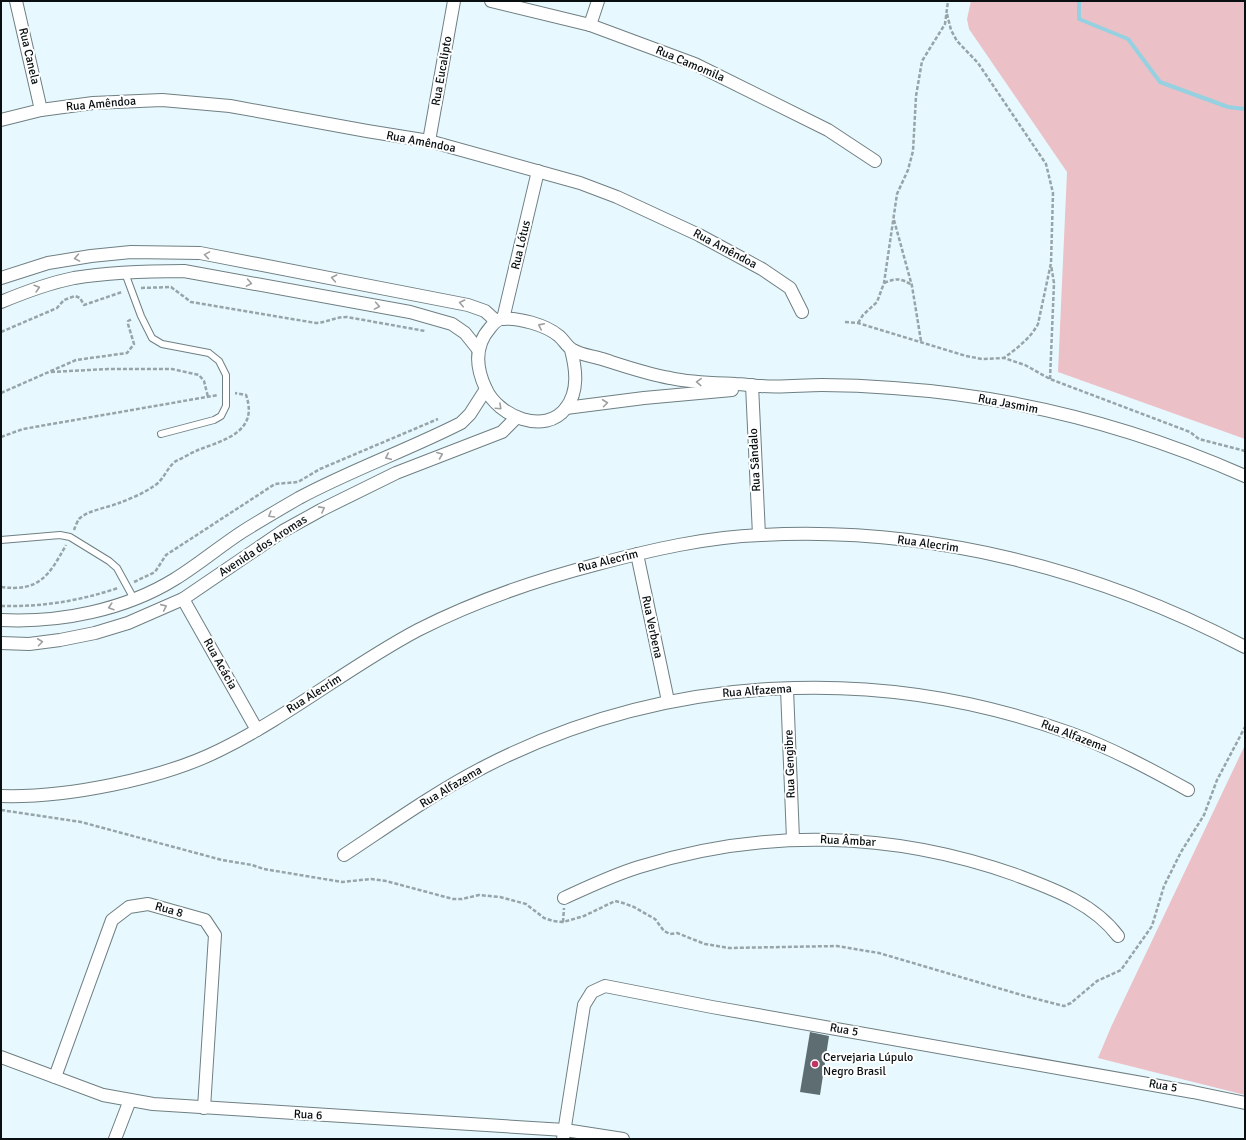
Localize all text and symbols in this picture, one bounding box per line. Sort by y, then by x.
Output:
street label: Rua Canela [15,26,43,86]
street label: Rua Eucalipto [428,35,456,107]
street label: Rua Camomila [653,43,727,85]
street label: Rua Amêndoa [65,93,137,115]
street label: Rua Amêndoa [385,128,457,156]
street label: Rua Lótus [508,219,534,271]
street label: Rua Amêndoa [690,226,760,272]
one-way arrow [203,251,210,259]
one-way arrow [74,253,80,262]
one-way arrow [331,275,338,283]
one-way arrow [246,278,252,286]
one-way arrow [34,284,41,293]
one-way arrow [459,300,465,308]
one-way arrow [374,301,380,309]
one-way arrow [538,323,545,331]
one-way arrow [696,378,702,387]
street label: Rua Jasmim [977,391,1039,417]
one-way arrow [602,399,608,408]
one-way arrow [494,402,502,410]
street label: Rua Sândalo [746,428,764,492]
one-way arrow [384,452,392,460]
one-way arrow [436,452,443,460]
one-way arrow [318,507,325,514]
one-way arrow [268,510,275,518]
street label: Avenida dos Aromas [216,512,310,580]
street label: Rua Alecrim [896,532,960,556]
street label: Rua Alecrim [576,546,640,576]
street label: Rua Verbena [638,594,666,660]
one-way arrow [107,602,114,611]
one-way arrow [160,604,168,612]
street label: Rua Acácia [200,636,240,692]
one-way arrow [37,638,43,647]
street label: Rua Alecrim [284,671,344,717]
street label: Rua Alfazema [722,681,792,701]
street label: Rua Alfazema [1039,716,1109,756]
street label: Rua Gengibre [781,729,799,799]
street label: Rua Alfazema [417,763,485,811]
street label: Rua Âmbar [820,832,877,850]
street label: Rua 8 [153,899,185,921]
street label: Rua 5 [829,1020,859,1040]
place label: Cervejaria Lúpulo Negro Brasil [823,1050,913,1079]
marker: Cervejaria Lúpulo Negro Brasil [810,1059,820,1069]
street label: Rua 5 [1148,1076,1178,1096]
street label: Rua 6 [293,1107,323,1123]

